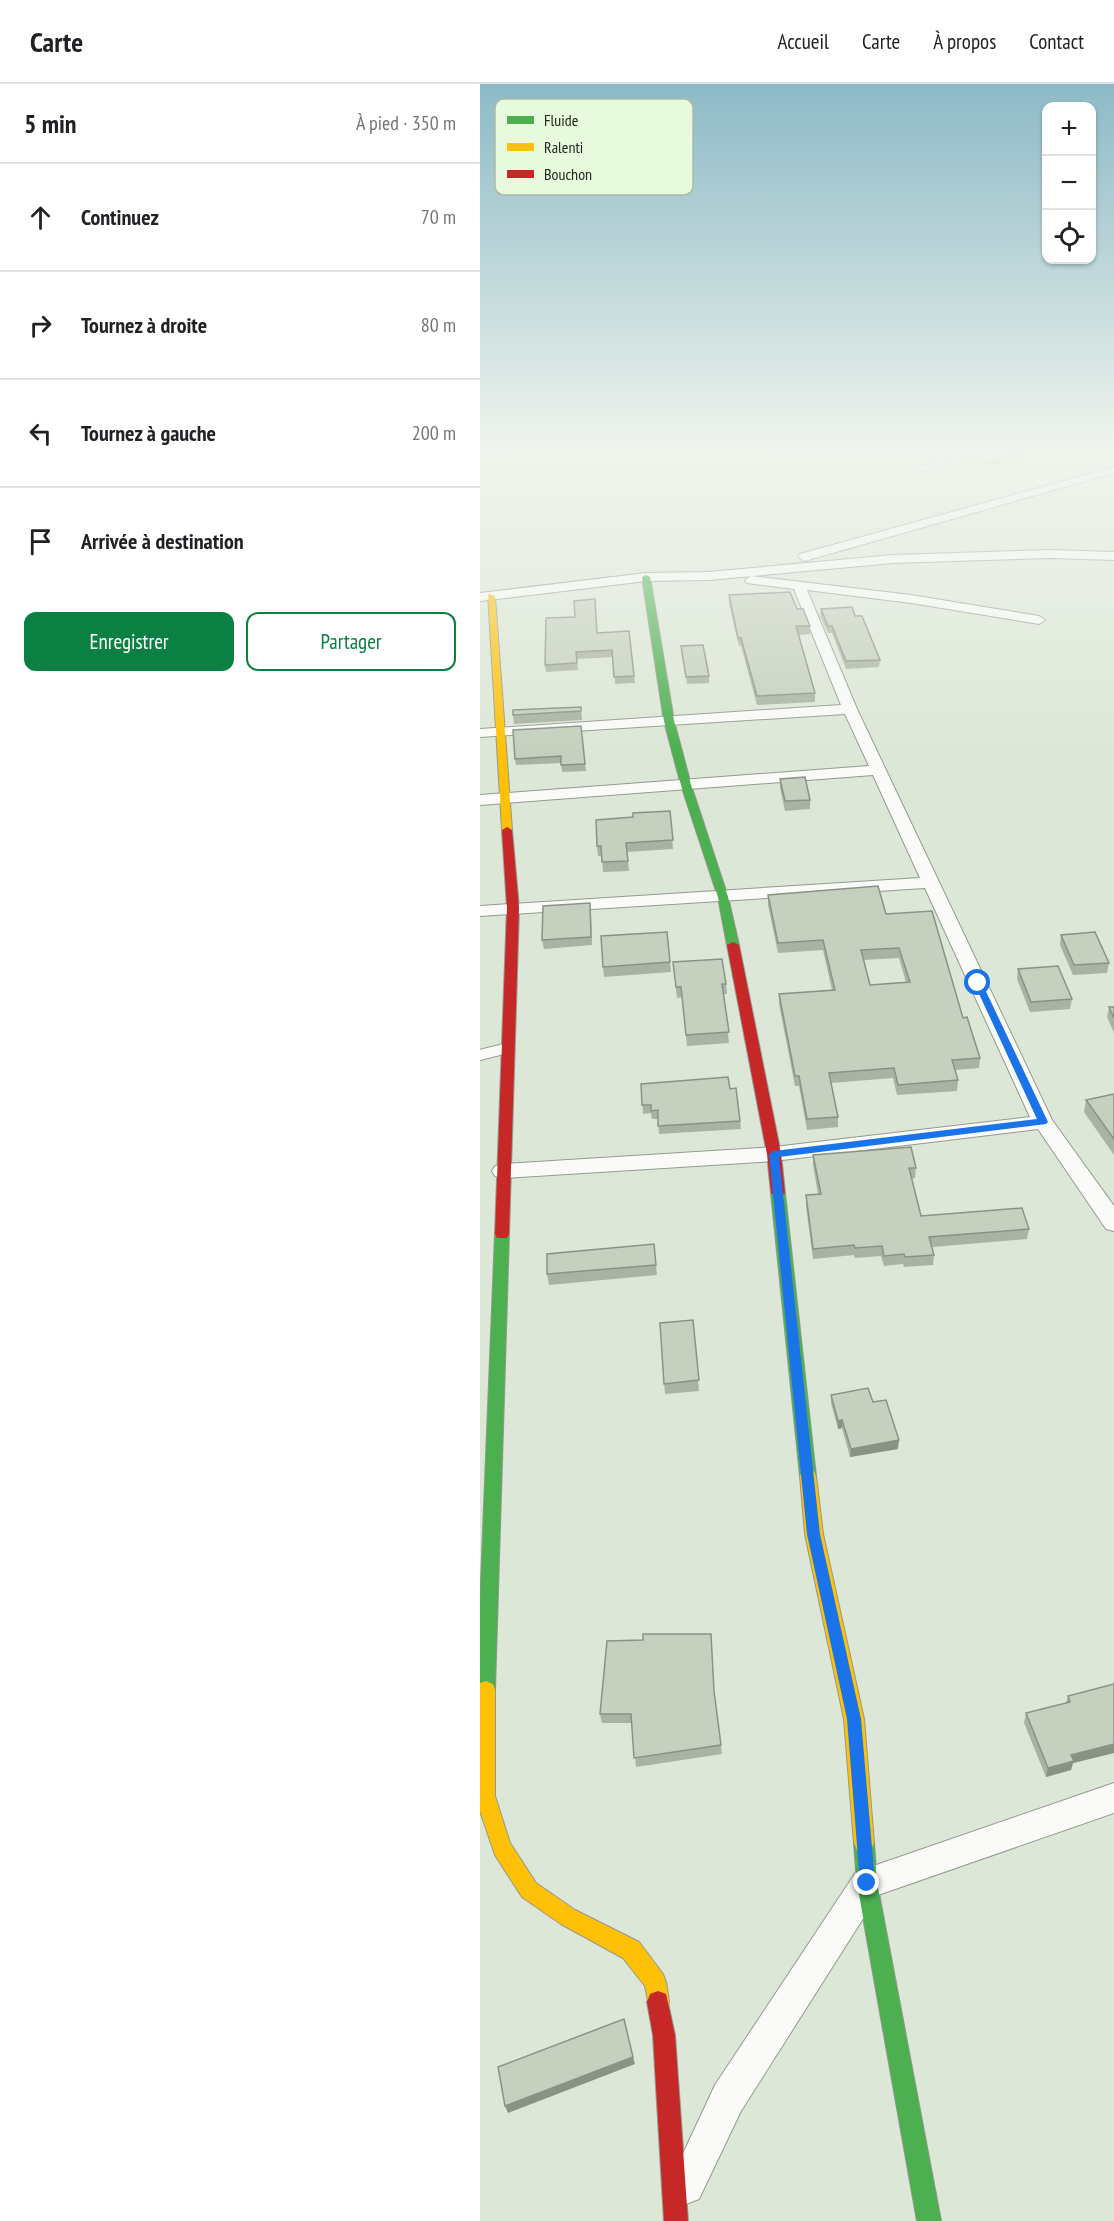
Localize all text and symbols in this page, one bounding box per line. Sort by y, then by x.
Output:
text: Carte [30,23,83,60]
text: Accueil [777,28,829,55]
text: Carte [862,28,900,55]
text: À propos [933,28,996,55]
text: Contact [1029,28,1084,55]
legend [495,99,693,195]
map controls [1042,102,1096,264]
button: + [1042,102,1096,156]
text: 5 min [24,107,77,140]
text: À pied · 350 m [356,110,456,136]
text: Fluide [544,110,578,130]
text: Ralenti [544,137,583,157]
button: − [1042,156,1096,210]
text: Bouchon [544,164,592,184]
icon: ahead [24,201,57,234]
text: Continuez [81,203,159,231]
text: 70 m [421,204,456,230]
button: locate [1042,210,1096,264]
icon: right [24,309,57,342]
text: Tournez à droite [81,311,207,339]
text: 80 m [421,312,456,338]
icon: left [24,417,57,450]
text: Tournez à gauche [81,419,216,447]
text: 200 m [412,420,456,446]
icon: arrive [24,525,57,558]
text: Arrivée à destination [81,527,244,555]
button: Enregistrer [24,612,234,671]
button: Partager [246,612,456,671]
route start [964,969,990,995]
route end [853,1869,879,1895]

